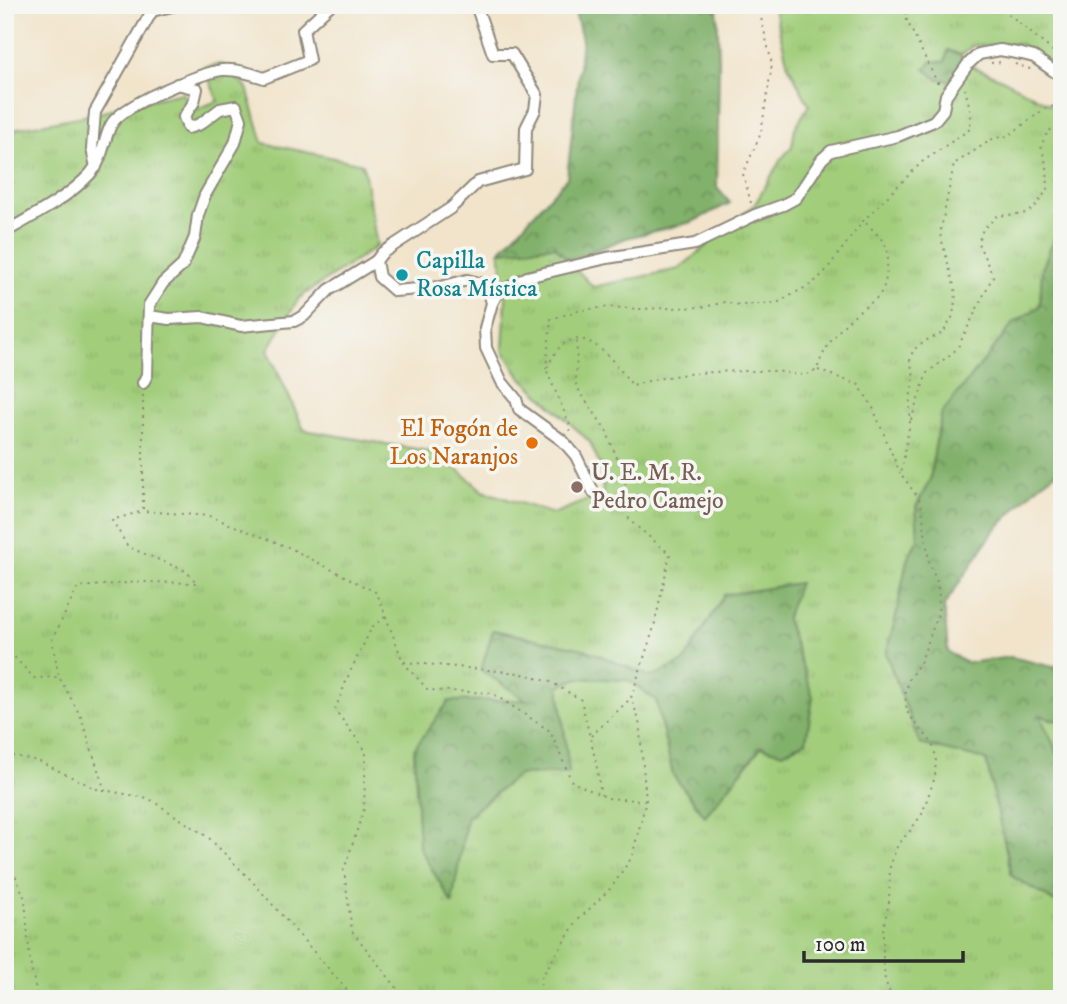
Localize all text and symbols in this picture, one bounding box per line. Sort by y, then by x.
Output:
place label: Capilla Rosa Mística [416,246,538,304]
marker: Capilla Rosa Mística [394,267,410,283]
place label: El Fogón de Los Naranjos [389,414,518,472]
marker: El Fogón de Los Naranjos [524,435,540,451]
place label: U. E. M. R. Pedro Camejo [591,458,724,516]
marker: U. E. M. R. Pedro Camejo [569,479,585,495]
scale bar [804,920,964,964]
text: 100 m [815,932,866,958]

